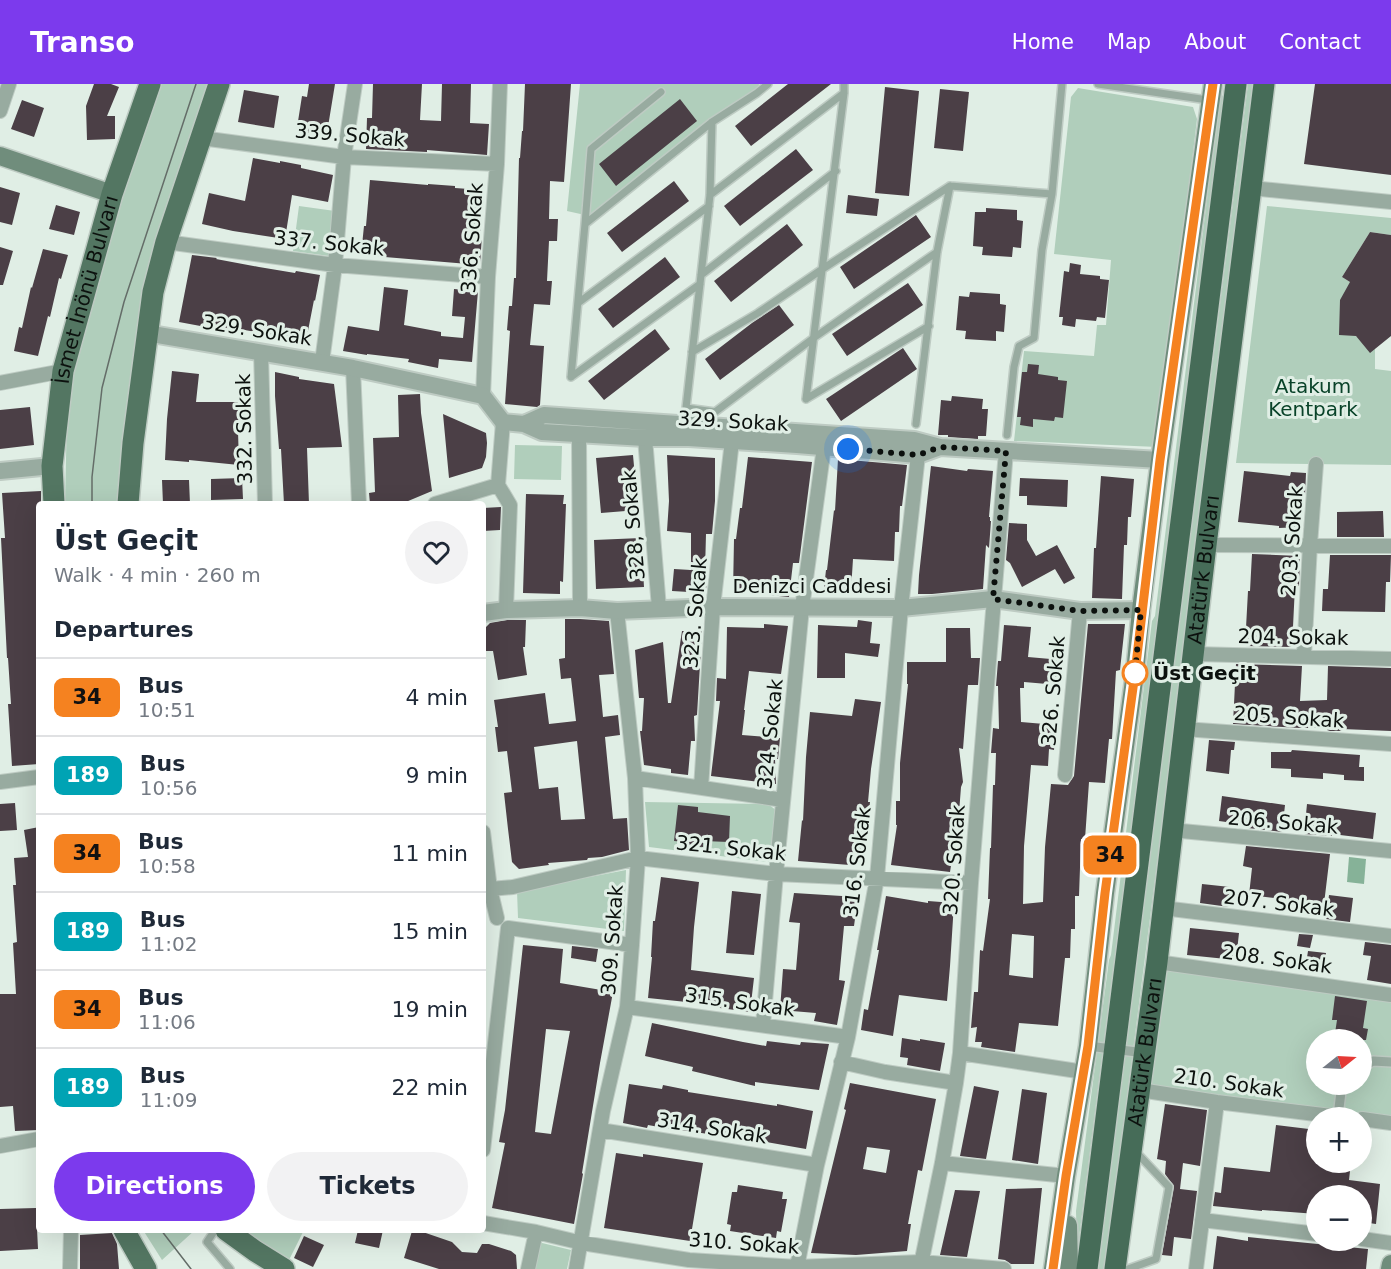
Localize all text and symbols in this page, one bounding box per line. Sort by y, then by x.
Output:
text: Transo [30,26,135,59]
text: Home [1012,30,1074,54]
text: Map [1107,30,1151,54]
text: About [1184,30,1246,54]
text: Contact [1279,30,1361,54]
street label: 339. Sokak [294,118,407,152]
street label: 336. Sokak [456,181,488,294]
street label: İsmet İnönü Bulvarı [50,193,123,385]
street label: 337. Sokak [273,225,386,261]
street label: 329. Sokak [200,309,314,351]
street label: 332. Sokak [231,373,257,485]
park label: Atakum Kentpark [1268,374,1358,421]
street label: 329. Sokak [677,406,789,436]
your location [833,434,863,464]
street label: 328, Sokak [616,468,650,581]
street label: 203. Sokak [1276,484,1308,597]
street label: Atatürk Bulvarı [1182,494,1224,645]
button: heart [405,521,468,584]
text: Üst Geçit [54,524,198,557]
street label: 323. Sokak [678,556,712,669]
text: Walk · 4 min · 260 m [54,563,261,587]
street label: Denizci Caddesi [732,574,892,598]
text: Departures [54,617,194,642]
street label: 204. Sokak [1237,624,1349,650]
street label: 326. Sokak [1036,634,1070,747]
marker: Üst Geçit [1122,660,1148,686]
place label: Üst Geçit [1153,661,1256,685]
text: Bus [138,673,184,698]
street label: 324. Sokak [752,677,788,790]
text: 34 [72,685,102,709]
text: 4 min [406,685,468,710]
text: 10:51 [138,698,196,722]
street label: 205. Sokak [1233,701,1346,733]
text: Bus [140,751,185,776]
text: 189 [66,763,110,787]
text: 9 min [406,763,468,788]
text: 10:56 [140,776,197,800]
street label: 320. Sokak [938,803,970,916]
street label: 316. Sokak [838,805,876,918]
street label: 206. Sokak [1227,805,1340,839]
text: Bus [138,829,184,854]
street label: 321. Sokak [675,830,788,866]
line badge: 34 [1083,836,1137,874]
text: 34 [72,841,102,865]
text: 11 min [392,841,468,866]
text: 34 [1095,843,1125,867]
text: 10:58 [138,854,196,878]
street label: 309. Sokak [596,883,628,996]
street label: 207. Sokak [1223,884,1336,922]
text: Bus [140,907,185,932]
text: 189 [66,919,110,943]
text: 15 min [392,919,468,944]
text: 11:02 [140,932,197,956]
street label: 208. Sokak [1220,939,1334,979]
street label: Atatürk Bulvarı [1123,976,1167,1128]
street label: 315. Sokak [683,982,797,1022]
text: Bus [138,985,184,1010]
text: 34 [72,997,102,1021]
text: 19 min [392,997,468,1022]
text: 11:06 [138,1010,196,1034]
north arrow [1306,1029,1372,1095]
map controls [1306,1029,1372,1251]
text: Bus [140,1063,185,1088]
street label: 210. Sokak [1172,1063,1286,1103]
text: 189 [66,1075,110,1099]
text: 22 min [392,1075,468,1100]
text: 11:09 [140,1088,197,1112]
street label: 314. Sokak [655,1107,769,1149]
button: + [1306,1107,1372,1173]
button: Directions [54,1152,255,1221]
button: Tickets [267,1152,468,1221]
button: − [1306,1185,1372,1251]
street label: 310. Sokak [688,1227,801,1259]

